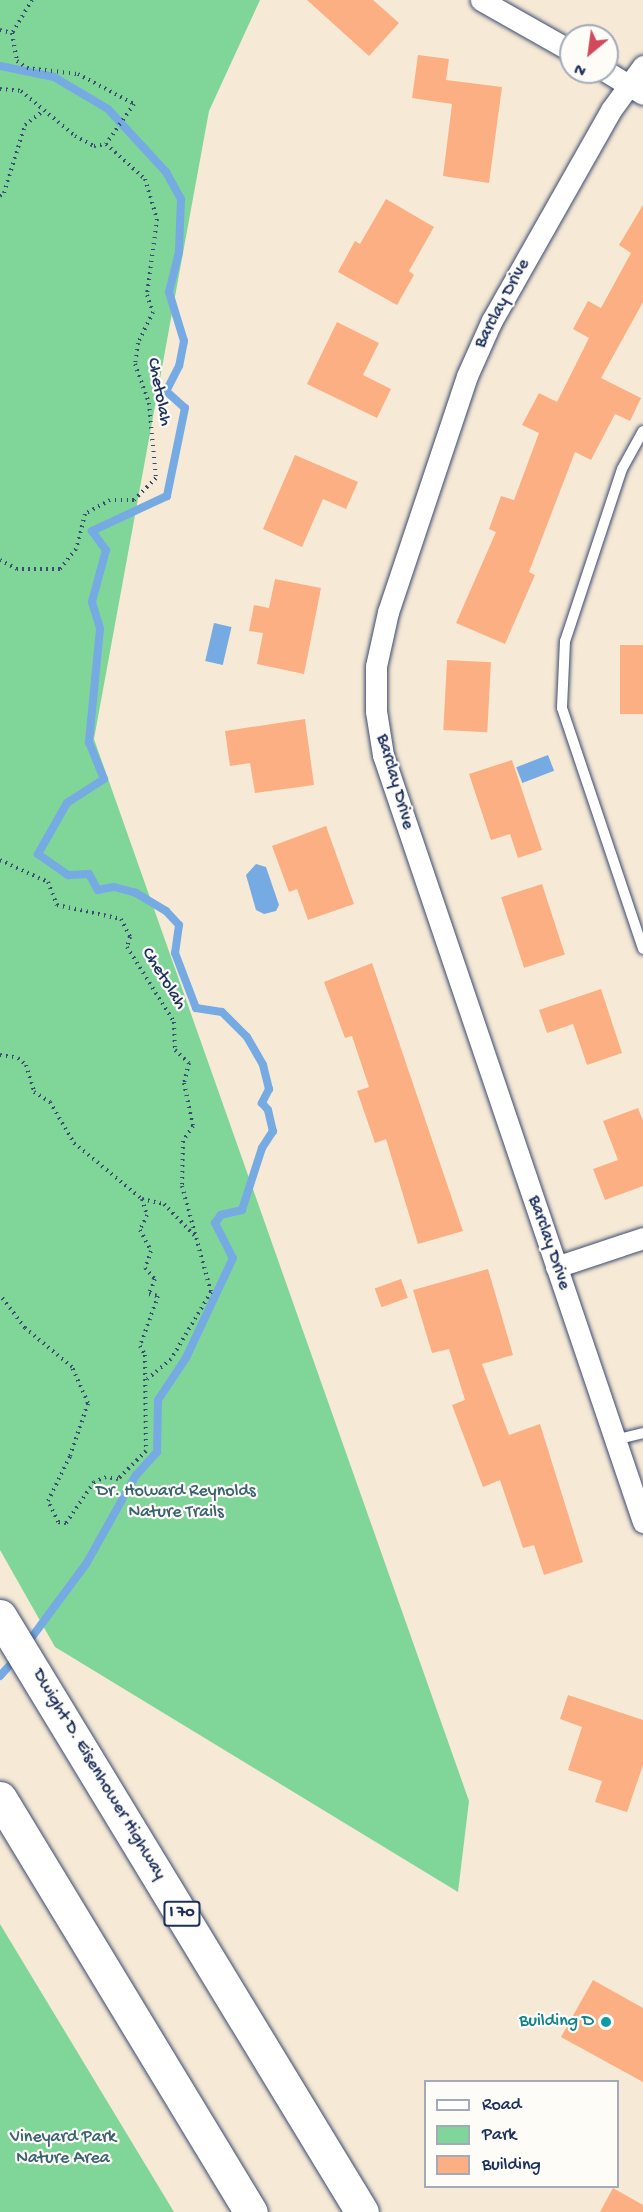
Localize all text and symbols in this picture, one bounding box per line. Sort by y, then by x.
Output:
north arrow [559,24,619,84]
text: N [572,58,590,79]
street label: Barclay Drive [470,256,536,352]
street label: Chetolah [141,356,175,428]
street label: Barclay Drive [370,732,418,832]
street label: Chetolah [136,944,190,1014]
street label: Barclay Drive [522,1193,574,1293]
park label: Dr. Howard Reynolds Nature Trails [96,1482,256,1524]
street label: Dwight D. Eisenhower Highway [26,1666,170,1884]
road number: I 70 [162,1901,201,1927]
place label: Building D [519,2011,594,2033]
marker: Building D [599,2015,613,2029]
legend [424,2080,619,2188]
text: Road [482,2095,521,2116]
text: Park [482,2125,516,2146]
park label: Vineyard Park Nature Area [10,2128,116,2170]
text: Building [482,2155,541,2176]

